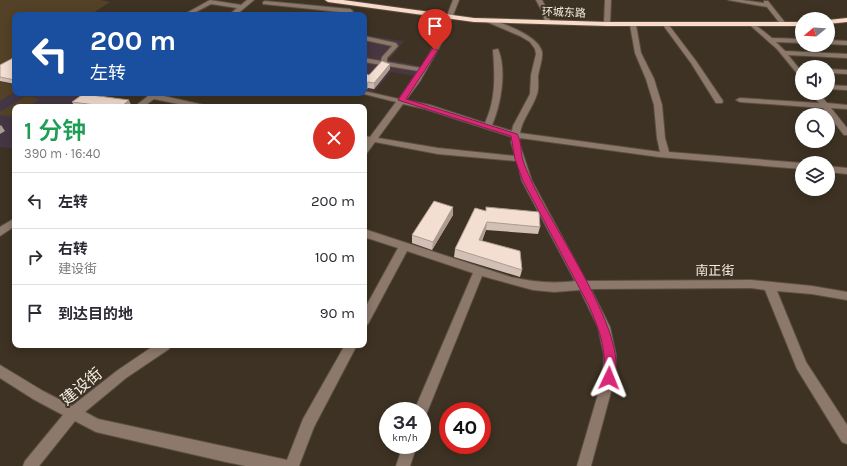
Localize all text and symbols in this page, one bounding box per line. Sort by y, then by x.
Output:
street label: 环城东路 [542,5,586,20]
pin [418,9,452,50]
north arrow [795,12,835,52]
map controls [795,12,835,196]
icon: arrive [424,15,446,37]
text: 200 m [90,24,176,57]
icon: left [24,28,76,80]
button: sound [795,60,835,100]
text: 左转 [90,62,126,84]
button: search [795,108,835,148]
text: 1 分钟 [24,117,86,145]
button: close [313,117,355,159]
text: 390 m · 16:40 [24,146,100,161]
button: layers [795,156,835,196]
icon: left [24,190,46,212]
text: 200 m [311,192,355,210]
text: 左转 [58,193,88,211]
text: 右转 [58,240,88,258]
icon: right [24,246,46,268]
text: 100 m [315,248,355,266]
text: 建设街 [58,261,97,276]
street label: 南正街 [695,263,735,278]
icon: arrive [24,302,46,324]
text: 90 m [320,304,355,322]
text: 到达目的地 [58,305,133,323]
position arrow [588,357,630,399]
street label: 建设街 [57,364,106,409]
speed limit sign: 40 [439,402,491,454]
text: 34 [393,411,417,434]
text: km/h [392,432,418,444]

